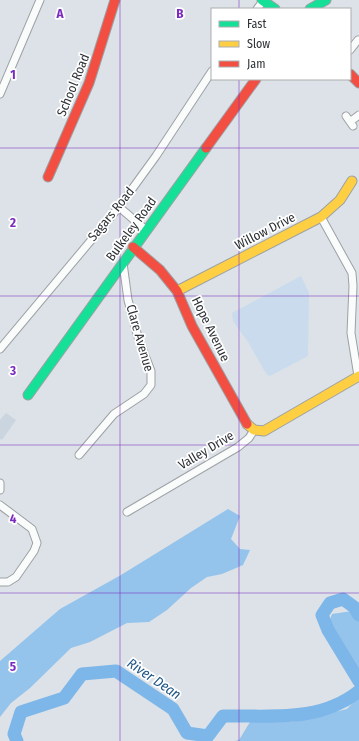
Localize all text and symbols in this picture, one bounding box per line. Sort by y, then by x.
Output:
text: A [55,6,64,21]
text: B [176,6,184,21]
legend [211,8,351,80]
text: Fast [247,17,266,31]
text: Slow [247,37,270,51]
street label: School Road [54,52,92,118]
text: Jam [247,57,265,71]
text: 1 [10,67,16,82]
street label: Sagars Road [85,184,137,244]
street label: Bulkeley Road [103,194,159,264]
street label: Willow Drive [232,209,298,253]
text: 2 [9,215,16,230]
street label: Hope Avenue [189,294,233,364]
street label: Clare Avenue [123,303,157,373]
text: 3 [9,363,16,378]
street label: Valley Drive [176,428,236,472]
text: 4 [10,511,17,526]
water label: River Dean [124,655,184,703]
text: 5 [10,659,16,674]

